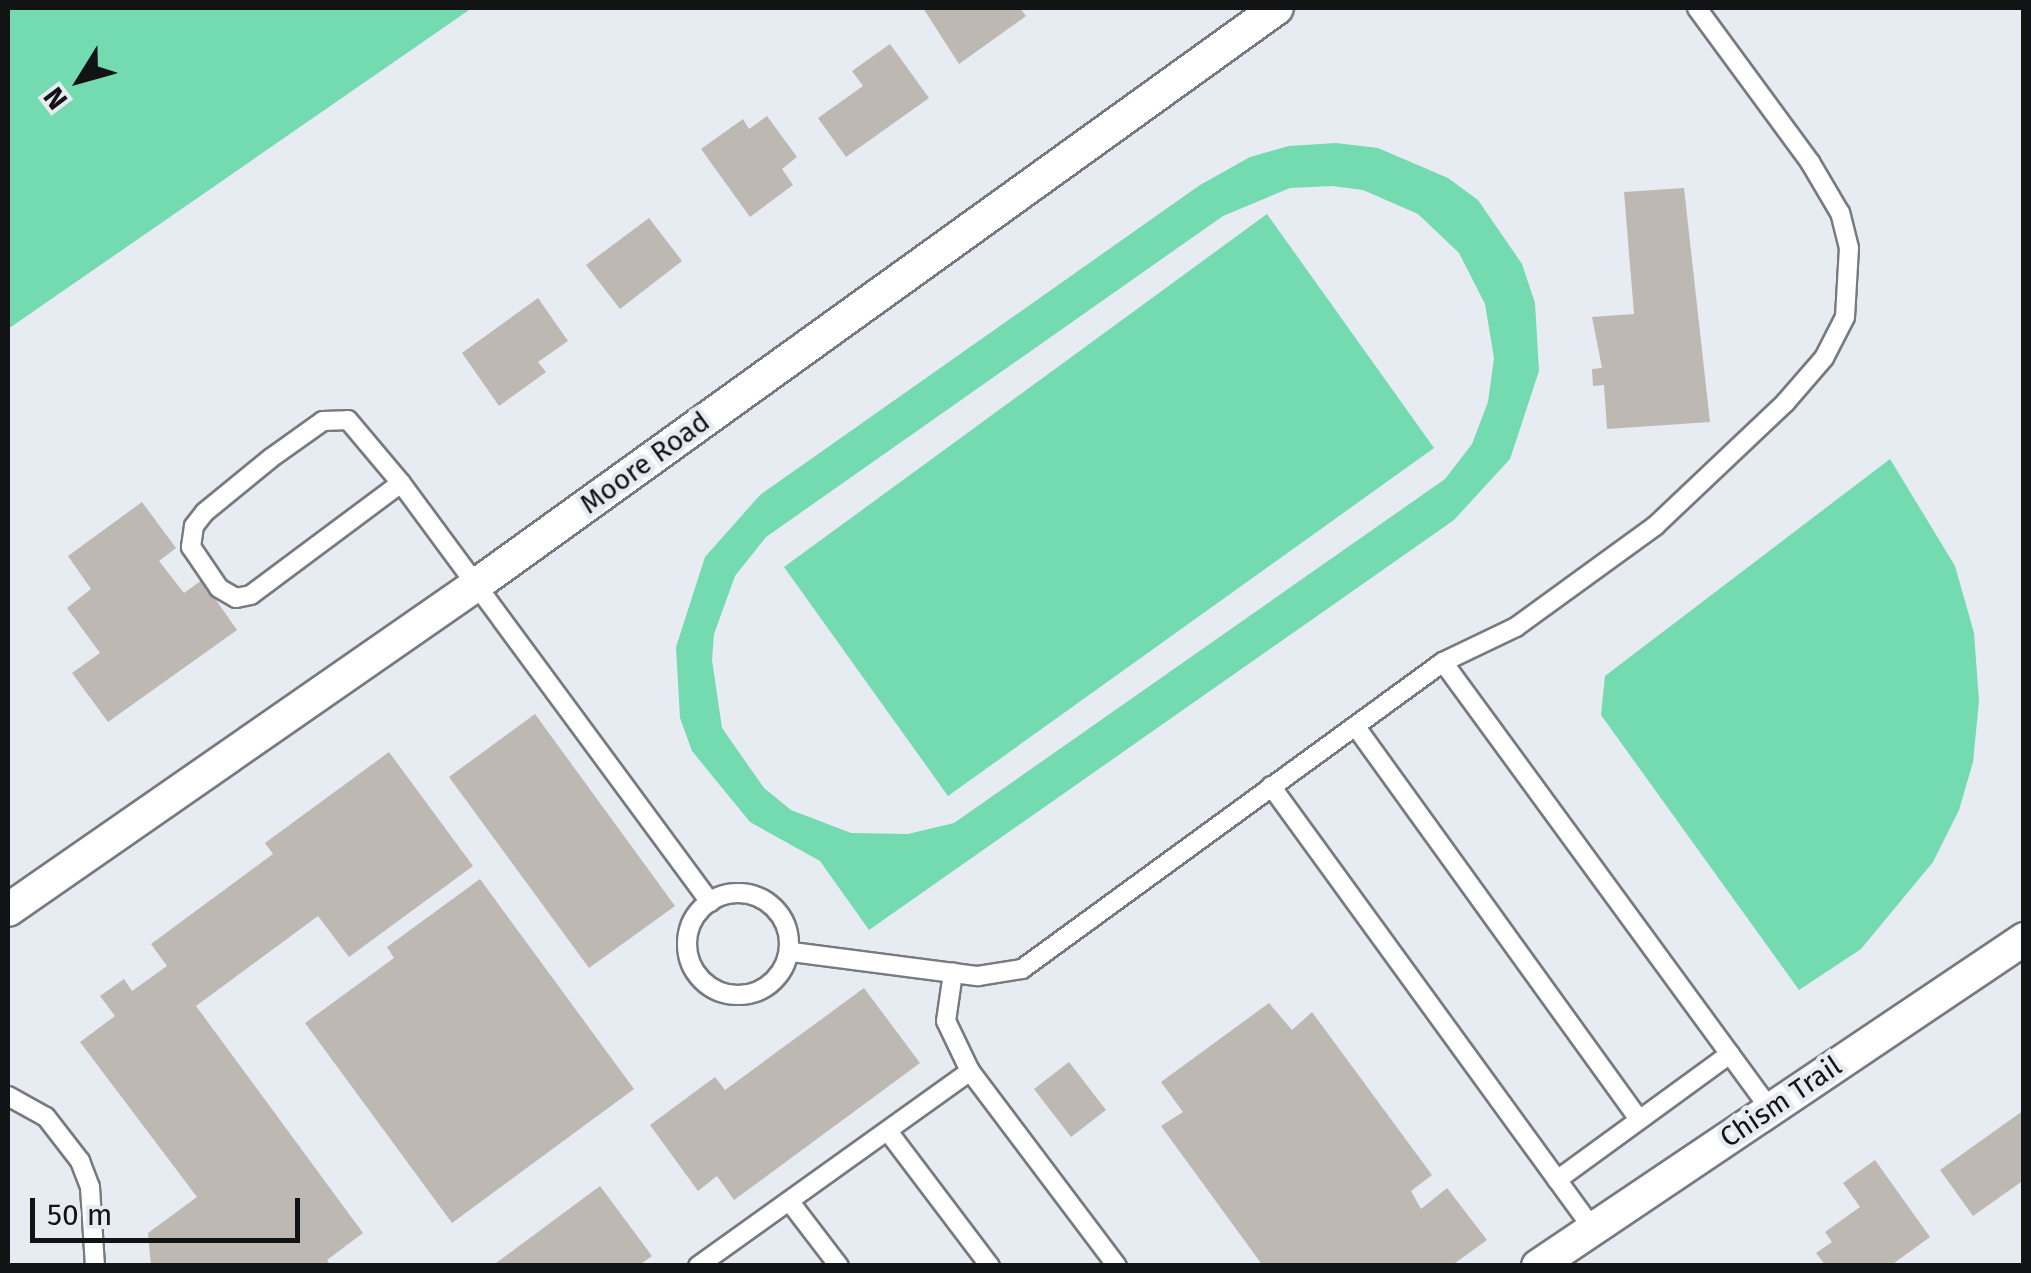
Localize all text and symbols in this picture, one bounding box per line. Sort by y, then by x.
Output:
north arrow [30,30,130,130]
text: N [37,81,74,116]
street label: Moore Road [574,405,716,521]
street label: Chism Trail [1714,1049,1848,1155]
scale bar [35,1178,305,1240]
text: 50 m [47,1197,112,1233]

